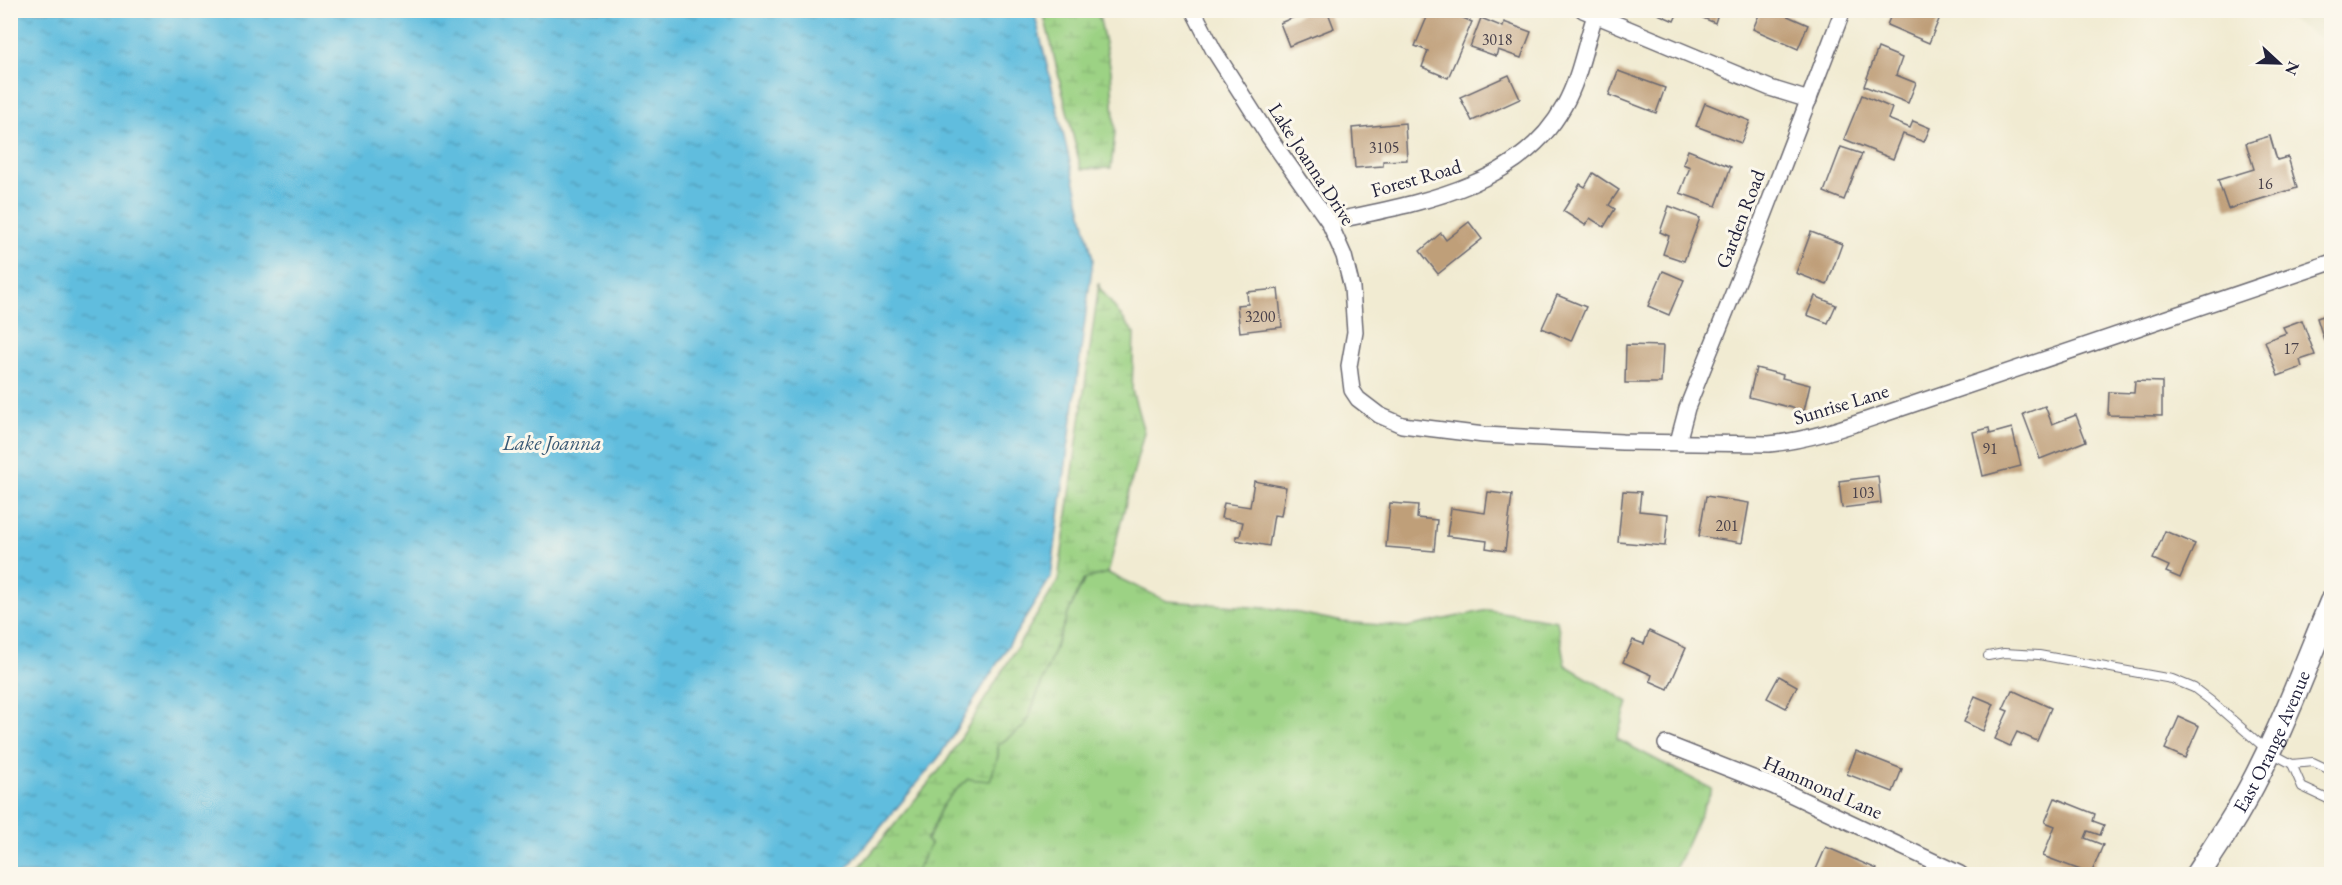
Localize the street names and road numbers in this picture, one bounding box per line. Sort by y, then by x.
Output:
street label: Lake Joanna Drive [1263,98,1361,230]
street label: Forest Road [1368,152,1465,203]
street label: Garden Road [1709,165,1771,272]
street label: Sunrise Lane [1790,377,1892,431]
street label: East Orange Avenue [2227,666,2316,817]
street label: Hammond Lane [1759,749,1887,825]

